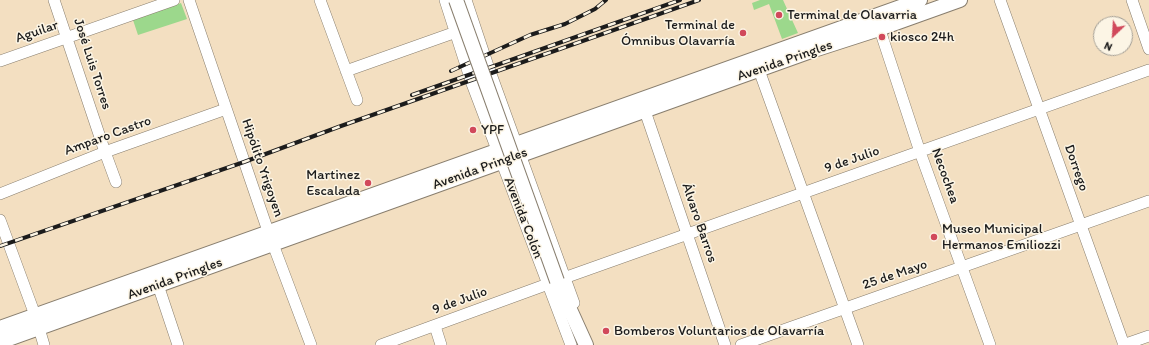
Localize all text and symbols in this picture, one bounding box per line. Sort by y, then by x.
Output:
place label: Terminal de Olavarria [787,7,917,23]
marker: Terminal de Olavarria [774,10,784,20]
street label: José Luis Torres [69,16,115,112]
north arrow [1093,16,1133,56]
street label: Aguilar [13,17,61,47]
place label: Terminal de Ómnibus Olavarría [621,17,735,50]
marker: Terminal de Ómnibus Olavarría [738,28,748,38]
place label: kiosco 24h [890,29,954,45]
marker: kiosco 24h [877,32,887,42]
street label: Avenida Pringles [735,37,835,85]
text: N [1102,39,1114,54]
street label: Amparo Castro [62,113,154,159]
street label: Hipólito Yrigoyen [237,117,287,219]
place label: YPF [481,122,504,138]
marker: YPF [468,125,478,135]
street label: Dorrego [1060,142,1092,194]
street label: 9 de Julio [822,143,882,177]
street label: Avenida Pringles [430,144,530,194]
street label: Necochea [927,146,963,206]
place label: Martinez Escalada [306,167,360,200]
street label: Avenida Colón [500,175,546,261]
marker: Martinez Escalada [363,178,373,188]
street label: Álvaro Barros [678,181,720,265]
place label: Museo Municipal Hermanos Emiliozzi [942,221,1061,254]
marker: Museo Municipal Hermanos Emiliozzi [929,232,939,242]
street label: Avenida Pringles [125,254,225,304]
street label: 25 de Mayo [860,256,930,294]
street label: 9 de Julio [430,283,490,319]
place label: Bomberos Voluntarios de Olavarría [614,323,824,339]
marker: Bomberos Voluntarios de Olavarría [601,326,611,336]

